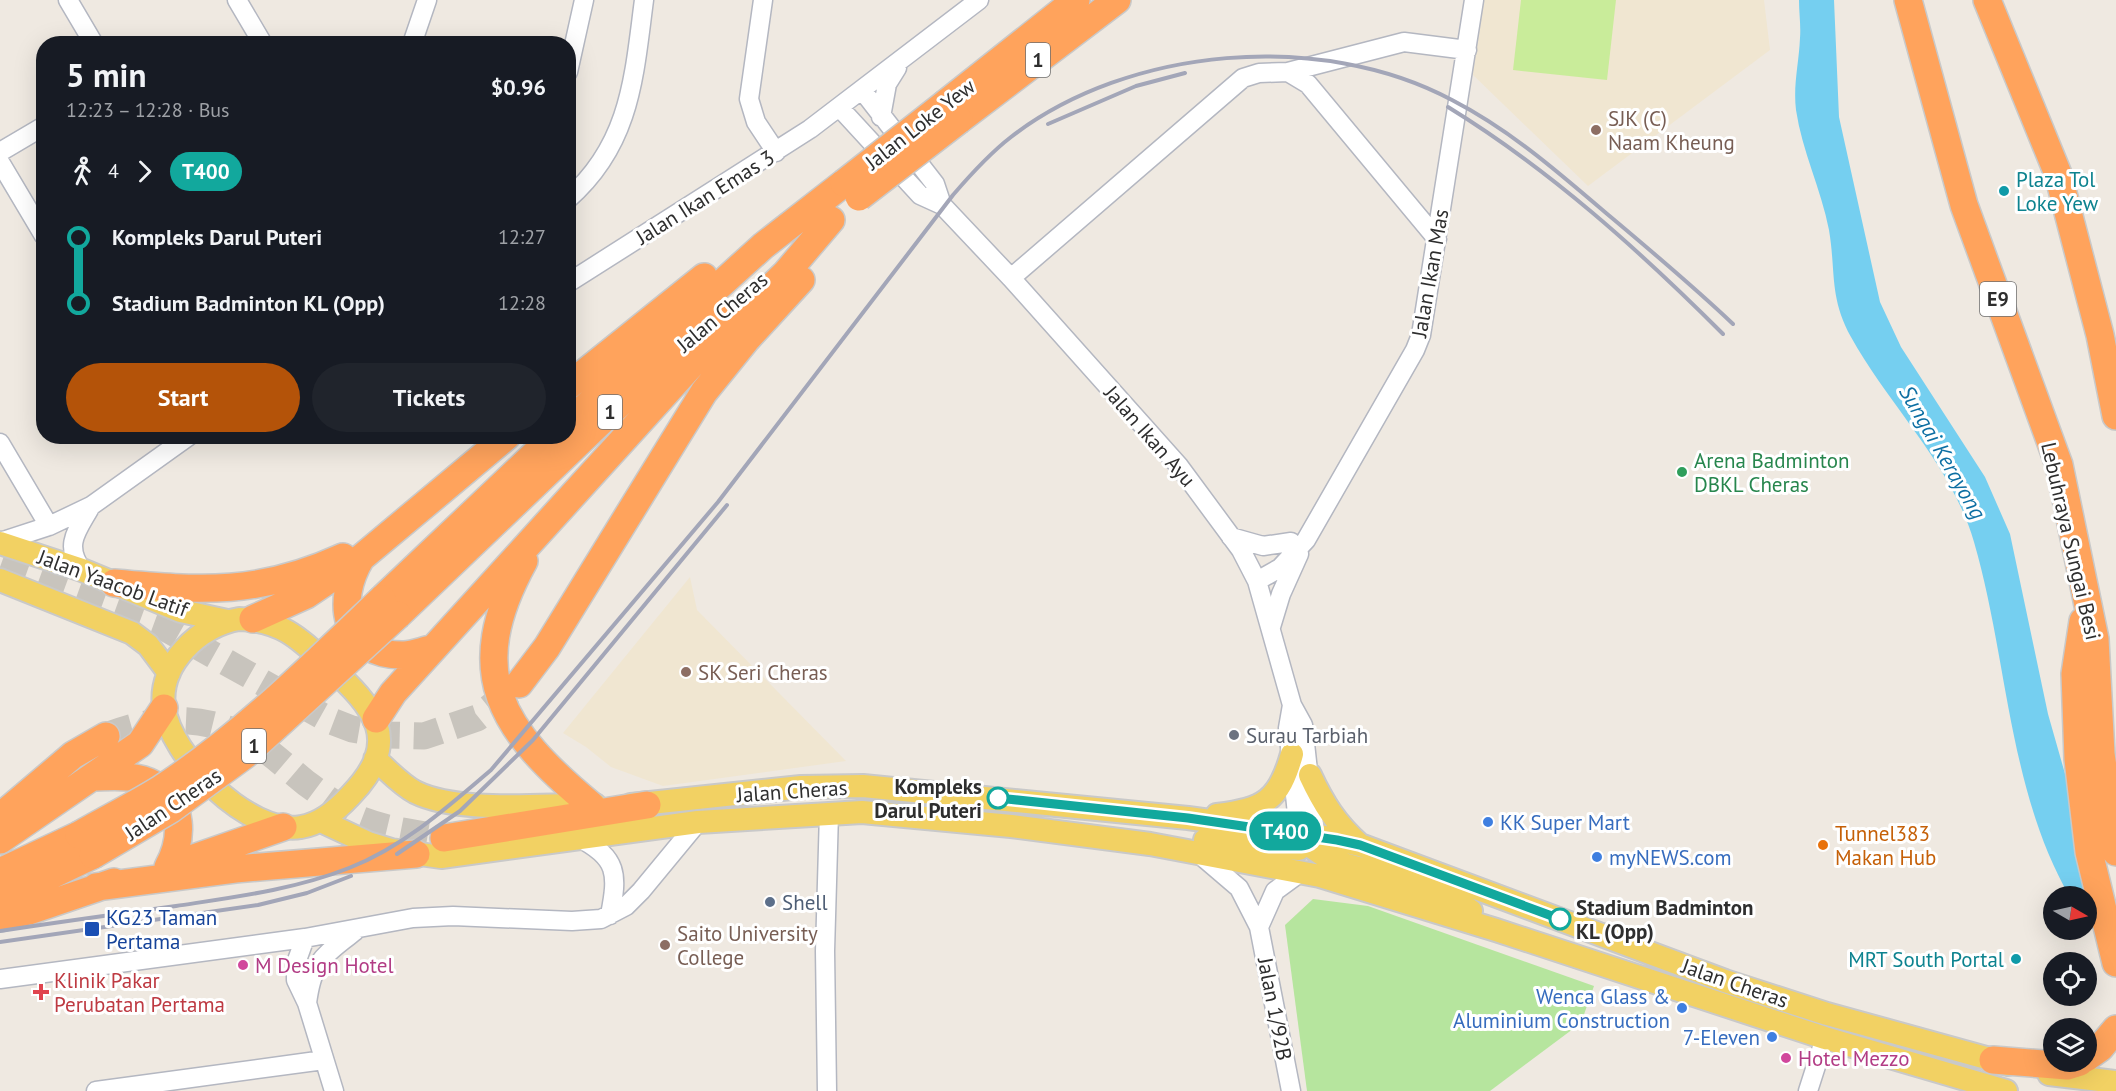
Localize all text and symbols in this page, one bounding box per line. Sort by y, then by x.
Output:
road number: 1 [1026,43,1050,77]
text: 5 min [66,53,147,96]
street label: Jalan Loke Yew [859,72,981,176]
text: $0.96 [491,73,546,101]
text: 12:23 – 12:28 · Bus [66,97,230,123]
place label: SJK (C) Naam Kheung [1608,105,1735,156]
marker: SJK (C) Naam Kheung [1589,123,1603,137]
street label: Jalan Ikan Emas 3 [630,144,779,251]
icon: walk [66,155,99,188]
icon: forward [128,155,161,188]
text: 4 [108,158,119,184]
text: T400 [182,158,230,185]
place label: Plaza Tol Loke Yew [2016,166,2099,217]
marker: Plaza Tol Loke Yew [1997,184,2011,198]
street label: Jalan Ikan Mas [1405,207,1455,340]
text: Kompleks Darul Puteri [112,223,322,251]
text: 12:27 [498,224,546,250]
street label: Jalan Cheras [670,266,773,359]
road number: E9 [1980,282,2016,316]
text: Stadium Badminton KL (Opp) [112,289,385,317]
text: 12:28 [498,290,546,316]
button: Start [66,363,300,432]
button: Tickets [312,363,546,432]
street label: Jalan Ikan Ayu [1098,379,1201,492]
water label: Sungai Kerayong [1893,380,1993,524]
road number: 1 [598,395,622,429]
street label: Lebuhraya Sungai Besi [2035,440,2107,642]
place label: Arena Badminton DBKL Cheras [1694,447,1849,498]
marker: Arena Badminton DBKL Cheras [1675,465,1689,479]
street label: Jalan Yaacob Latif [33,543,193,623]
place label: SK Seri Cheras [698,659,828,686]
marker: SK Seri Cheras [679,665,693,679]
place label: Surau Tarbiah [1246,722,1368,749]
marker: Surau Tarbiah [1227,728,1241,742]
road number: 1 [242,729,266,763]
street label: Jalan Cheras [119,762,226,847]
place label: Kompleks Darul Puteri [874,773,982,824]
street label: Jalan Cheras [735,774,848,808]
marker: Kompleks Darul Puteri [987,787,1009,809]
place label: KK Super Mart [1500,809,1630,836]
line badge: T400 [1243,812,1327,850]
marker: KK Super Mart [1481,815,1495,829]
text: T400 [1261,818,1309,845]
place label: Tunnel383 Makan Hub [1835,820,1936,871]
marker: Tunnel383 Makan Hub [1816,838,1830,852]
place label: myNEWS.com [1609,844,1732,871]
marker: myNEWS.com [1590,850,1604,864]
north arrow [2043,886,2097,940]
map controls [2043,886,2097,1072]
place label: Shell [782,889,828,916]
place label: Stadium Badminton KL (Opp) [1576,894,1753,945]
marker: Shell [763,895,777,909]
place label: KG23 Taman Pertama [106,904,217,955]
marker: Stadium Badminton KL (Opp) [1549,908,1571,930]
marker: KG23 Taman Pertama [83,920,101,938]
place label: Saito University College [677,920,818,971]
marker: Saito University College [658,938,672,952]
place label: MRT South Portal [1848,946,2004,973]
place label: M Design Hotel [255,952,394,979]
street label: Jalan Cheras [1677,952,1792,1014]
marker: MRT South Portal [2009,952,2023,966]
button: locate [2043,952,2097,1006]
street label: Jalan 1/92B [1252,954,1298,1063]
marker: M Design Hotel [236,958,250,972]
place label: Klinik Pakar Perubatan Pertama [54,967,225,1018]
marker: Klinik Pakar Perubatan Pertama [32,983,50,1001]
place label: Wenca Glass & Aluminium Construction [1453,983,1670,1034]
marker: Wenca Glass & Aluminium Construction [1675,1001,1689,1015]
button: layers [2043,1018,2097,1072]
place label: 7-Eleven [1683,1024,1760,1051]
marker: 7-Eleven [1765,1030,1779,1044]
place label: Hotel Mezzo [1798,1045,1909,1072]
marker: Hotel Mezzo [1779,1051,1793,1065]

